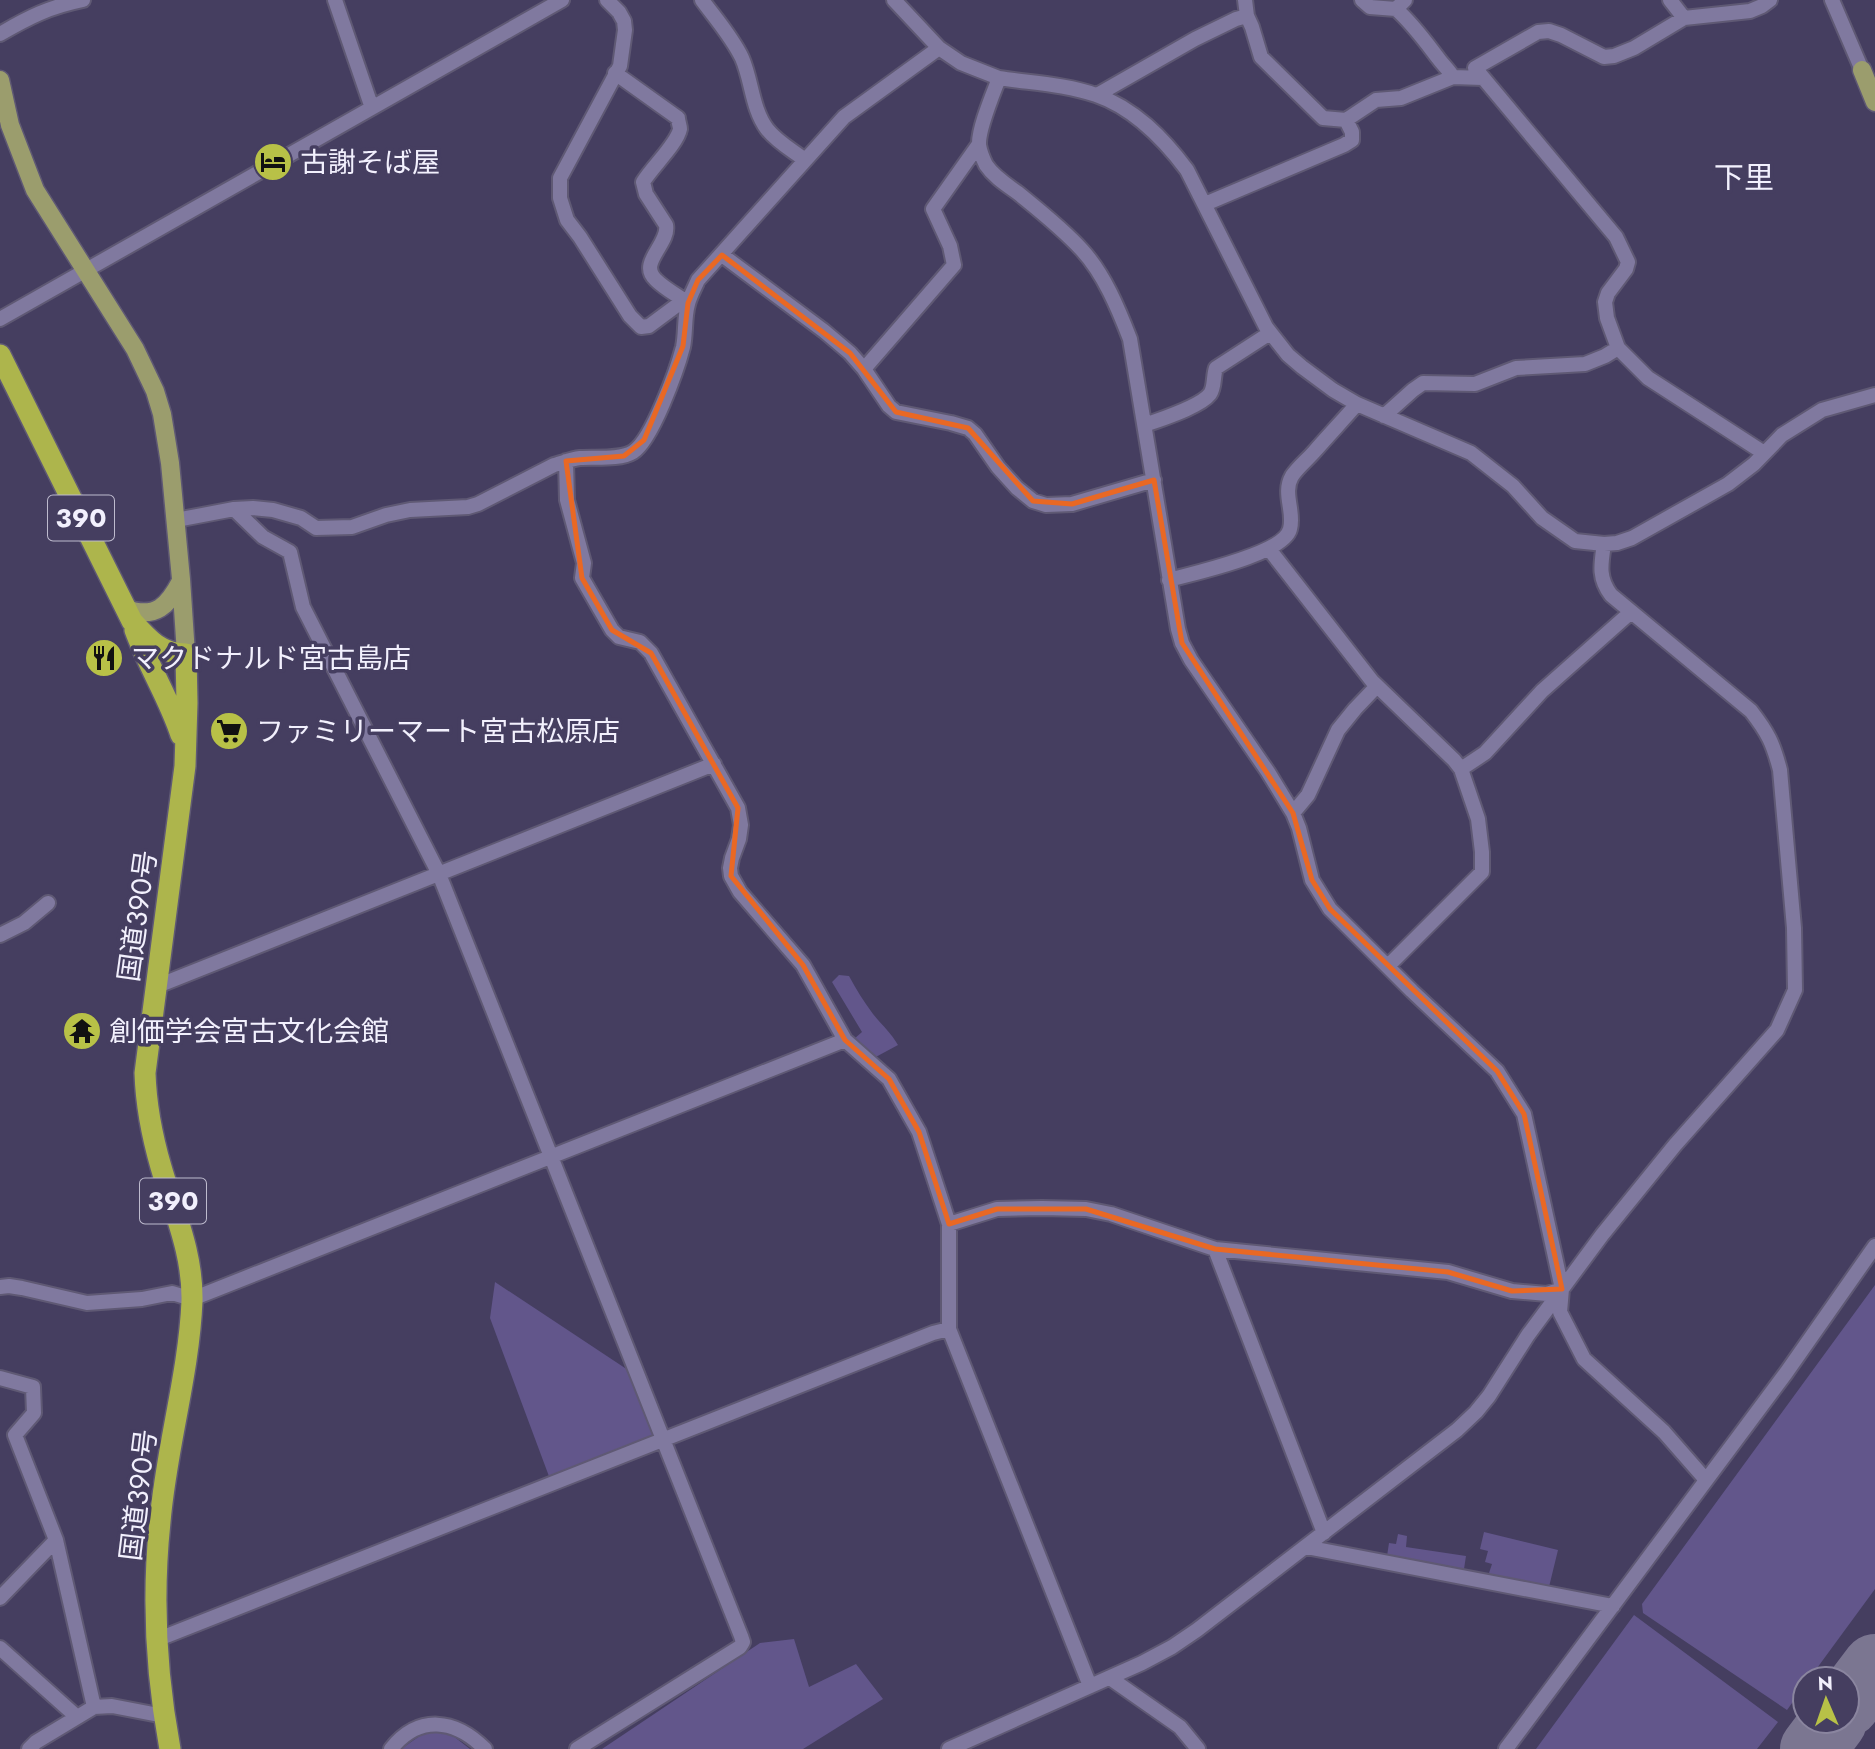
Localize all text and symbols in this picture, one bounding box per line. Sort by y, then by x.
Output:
hotel icon: 古謝そば屋 [252,141,294,183]
place label: 古謝そば屋 [300,142,440,183]
district label: 下里 [1714,156,1774,199]
road number: 390 [48,496,114,540]
restaurant icon: マクドナルド宮古島店 [83,637,125,679]
place label: マクドナルド宮古島店 [131,638,411,679]
supermarket icon: ファミリーマート宮古松原店 [208,710,250,752]
place label: ファミリーマート宮古松原店 [256,711,620,752]
street label: 国道390号 [108,848,167,984]
temple icon: 創価学会宮古文化会館 [61,1010,103,1052]
place label: 創価学会宮古文化会館 [109,1011,389,1052]
road number: 390 [140,1178,206,1224]
street label: 国道390号 [110,1427,167,1563]
north arrow [1791,1665,1861,1735]
text: N [1817,1670,1833,1697]

